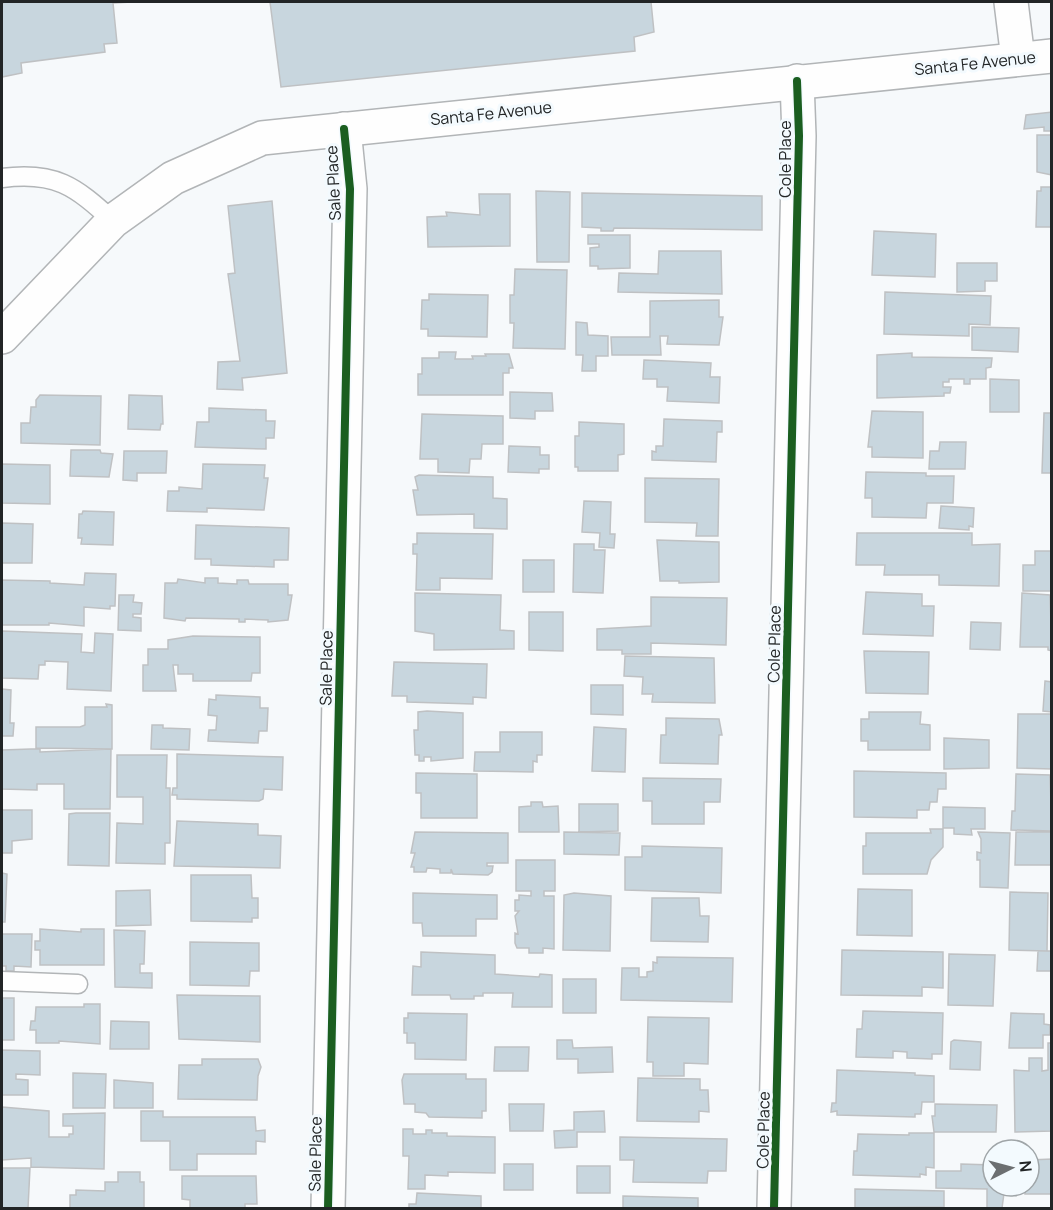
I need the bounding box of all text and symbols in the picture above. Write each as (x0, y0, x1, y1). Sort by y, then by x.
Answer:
street label: Santa Fe Avenue (913, 46, 1037, 80)
street label: Santa Fe Avenue (429, 96, 553, 130)
street label: Cole Place (774, 120, 796, 198)
street label: Sale Place (320, 145, 346, 221)
street label: Cole Place (762, 605, 786, 683)
street label: Sale Place (314, 630, 338, 706)
street label: Cole Place (751, 1091, 775, 1169)
street label: Sale Place (303, 1116, 327, 1192)
north arrow (981, 1138, 1041, 1198)
text: N (1014, 1160, 1037, 1173)

